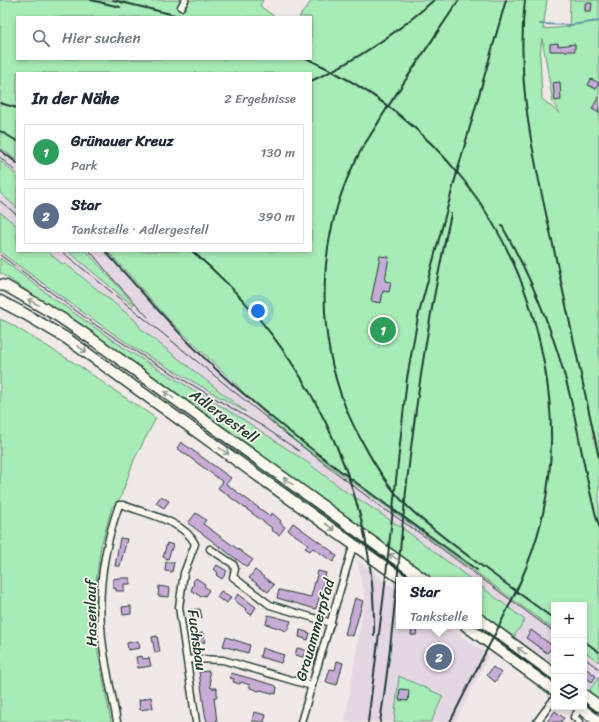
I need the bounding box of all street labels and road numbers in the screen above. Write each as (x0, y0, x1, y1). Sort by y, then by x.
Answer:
street label: Adlergestell (183, 381, 265, 450)
street label: Grauammerpfad (288, 575, 342, 684)
street label: Hasenlauf (77, 577, 105, 647)
street label: Fuchsbau (180, 608, 214, 672)

